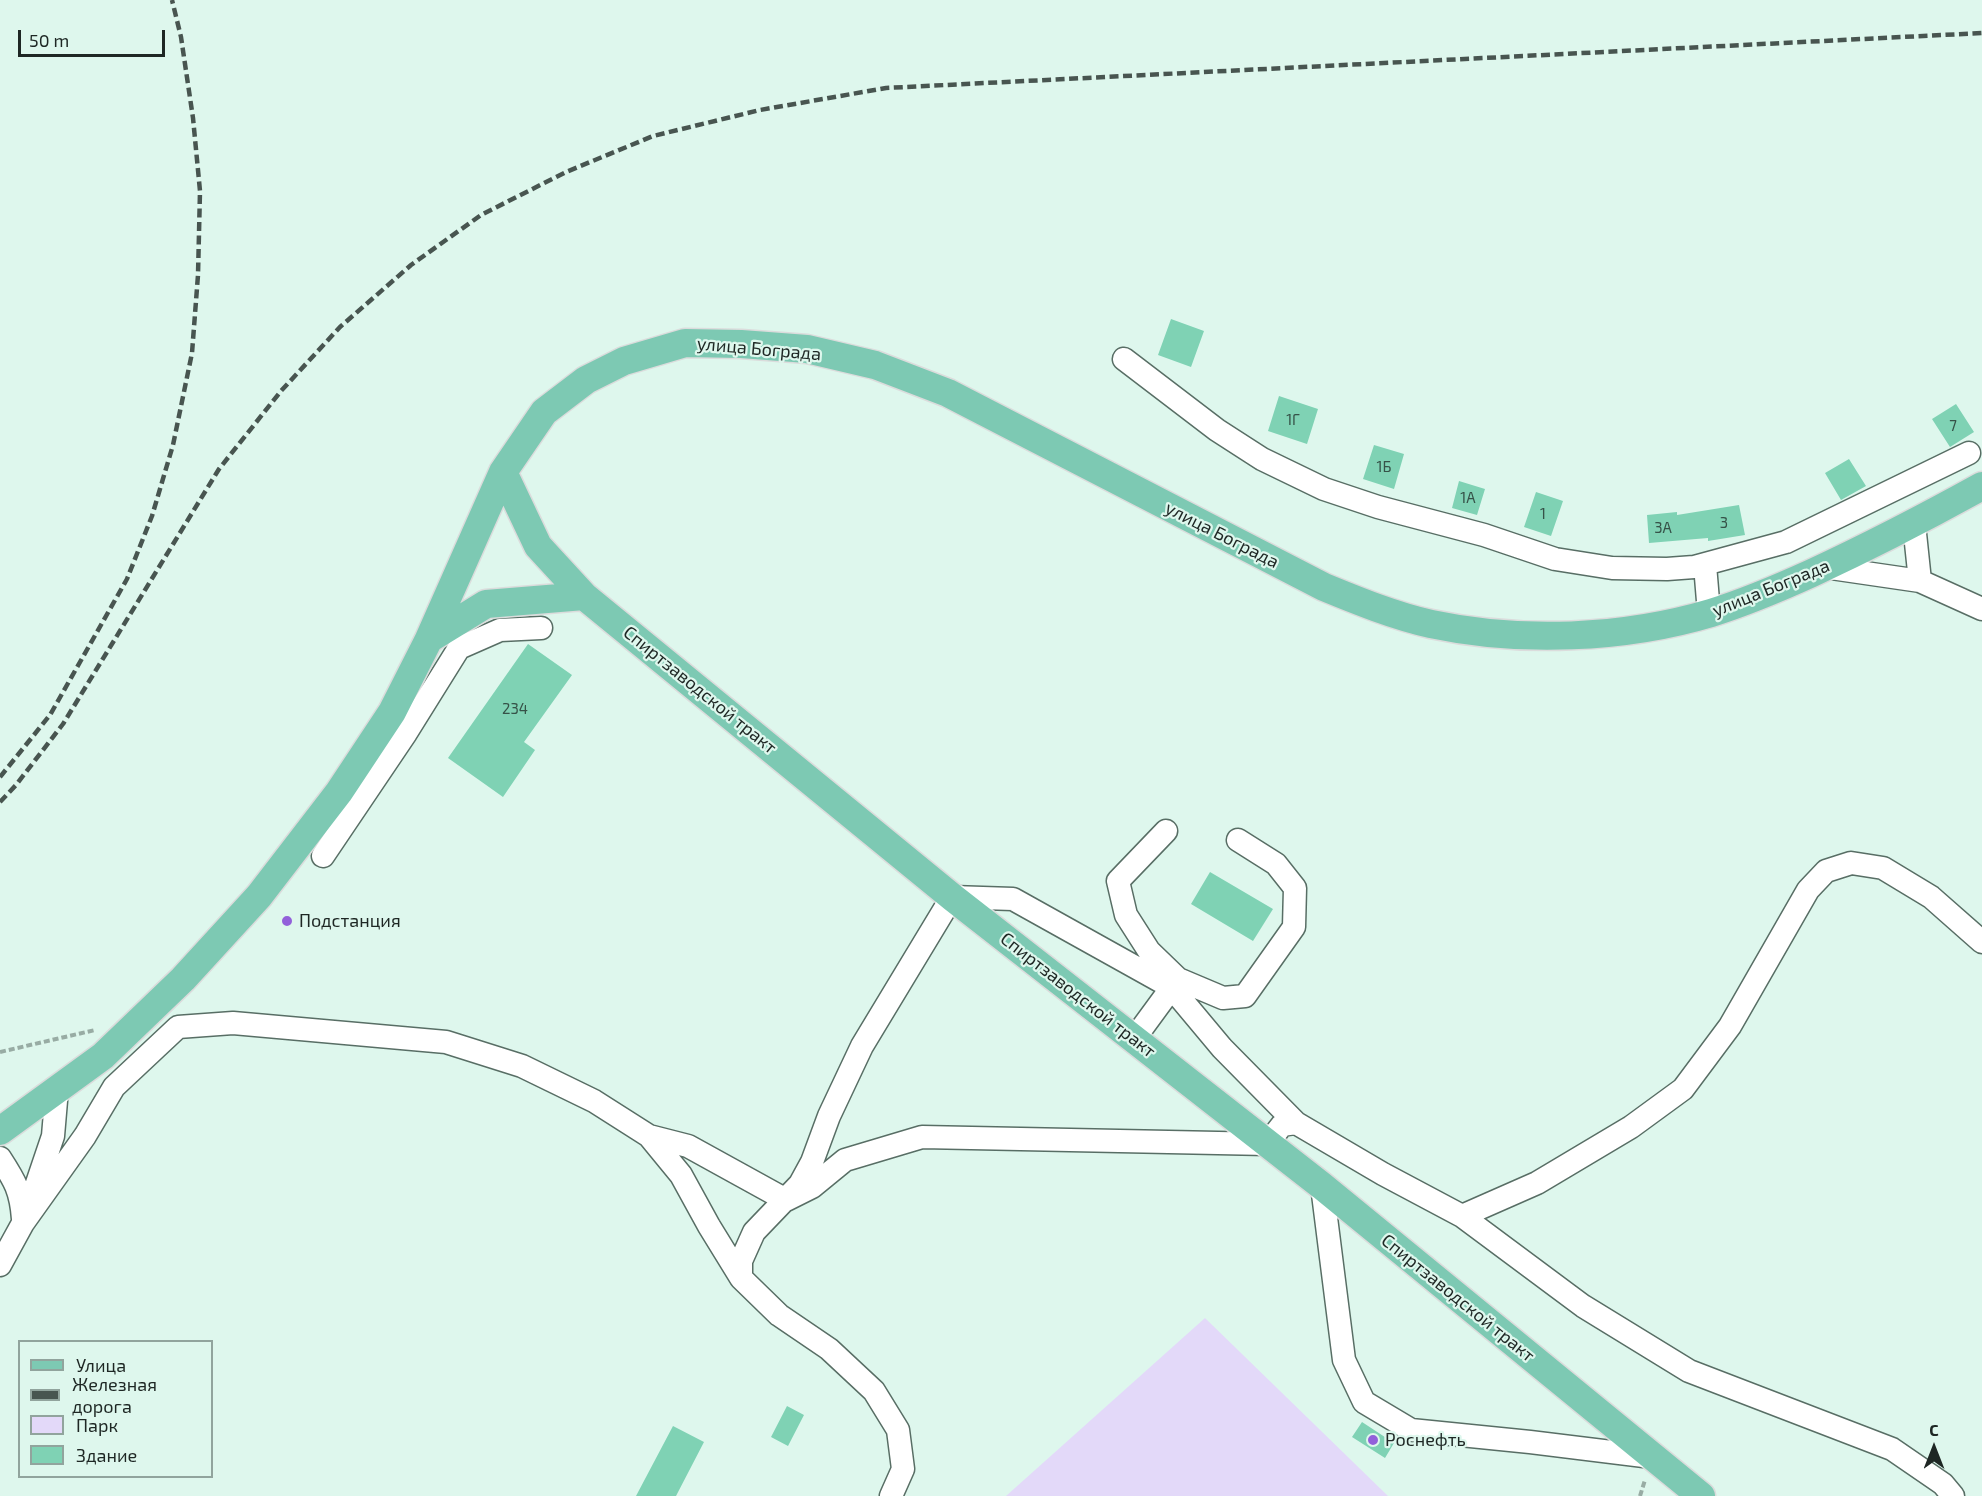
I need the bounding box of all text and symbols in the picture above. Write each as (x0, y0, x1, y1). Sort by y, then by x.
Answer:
scale bar (21, 18, 168, 56)
text: 50 m (29, 29, 69, 51)
street label: улица Бограда (696, 333, 822, 365)
house number: 1Г (1286, 411, 1300, 429)
house number: 7 (1949, 417, 1957, 435)
house number: 1Б (1377, 458, 1391, 476)
house number: 1А (1460, 489, 1476, 507)
street label: улица Бограда (1162, 497, 1282, 573)
house number: 1 (1540, 505, 1546, 523)
house number: 3 (1720, 514, 1728, 532)
house number: 3А (1654, 519, 1672, 537)
street label: улица Бограда (1709, 555, 1833, 621)
street label: Спиртзаводской тракт (619, 622, 781, 758)
house number: 234 (502, 700, 528, 718)
place label: Подстанция (299, 910, 401, 932)
marker: Подстанция (280, 914, 294, 928)
street label: Спиртзаводской тракт (996, 928, 1160, 1062)
street label: Спиртзаводской тракт (1377, 1230, 1539, 1366)
legend (18, 1340, 213, 1478)
text: Улица (76, 1354, 126, 1376)
text: Железная дорога (72, 1373, 157, 1417)
text: Парк (76, 1414, 118, 1436)
north arrow (1904, 1418, 1964, 1478)
text: С (1929, 1420, 1939, 1439)
place label: Роснефть (1385, 1429, 1466, 1451)
marker: Роснефть (1366, 1433, 1380, 1447)
text: Здание (76, 1444, 137, 1466)

